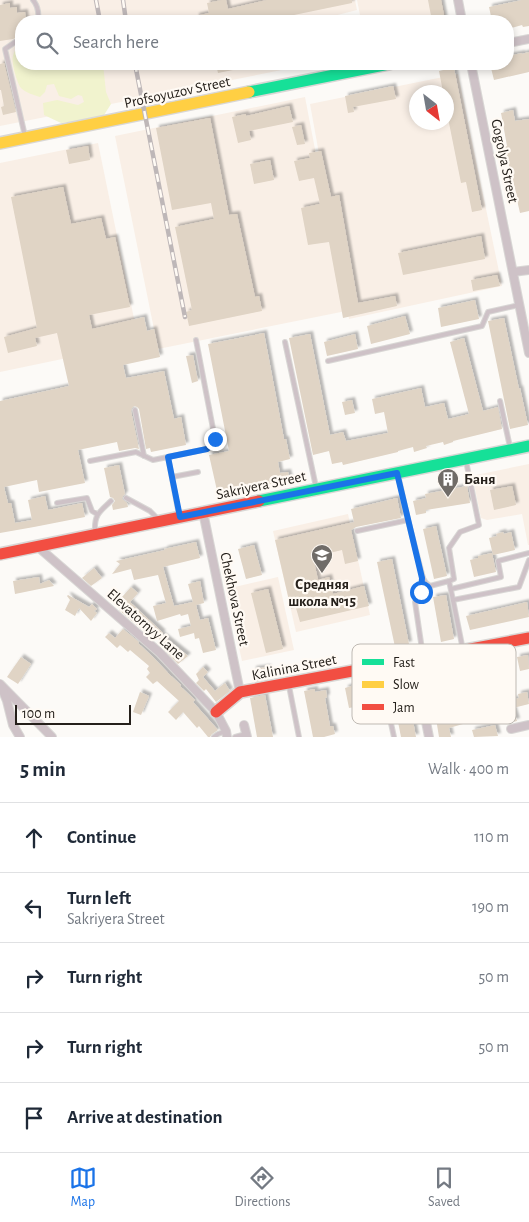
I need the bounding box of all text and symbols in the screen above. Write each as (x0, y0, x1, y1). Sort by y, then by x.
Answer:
search box (15, 15, 514, 70)
icon: search (33, 29, 61, 57)
text: Search here (73, 33, 159, 52)
street label: Profsoyuzov Street (123, 74, 232, 111)
north arrow (409, 85, 454, 130)
street label: Gogolya Street (488, 118, 521, 205)
route end (204, 428, 227, 451)
building icon: Баня (436, 467, 460, 498)
street label: Sakriyera Street (215, 469, 308, 502)
place label: Баня (464, 472, 496, 487)
school or university icon: Средняя школа №15 (310, 543, 334, 574)
street label: Chekhova Street (217, 551, 252, 647)
place label: Средняя школа №15 (288, 577, 356, 609)
route start (410, 581, 433, 604)
street label: Elevatornyy Lane (104, 586, 187, 663)
legend (352, 644, 516, 724)
street label: Kalinina Street (250, 652, 338, 683)
text: Fast (393, 656, 415, 670)
text: Slow (393, 678, 420, 692)
text: Jam (393, 701, 415, 715)
scale bar (15, 702, 131, 725)
text: 100 m (22, 707, 55, 721)
text: 5 min (20, 759, 66, 780)
text: Walk · 400 m (428, 761, 509, 777)
icon: ahead (20, 824, 48, 852)
text: Continue (67, 828, 136, 847)
text: 110 m (474, 829, 509, 845)
text: Turn left (67, 889, 131, 908)
icon: left (20, 894, 48, 922)
text: 190 m (472, 899, 509, 915)
text: Sakriyera Street (67, 911, 165, 927)
icon: right (20, 964, 48, 992)
text: Turn right (67, 968, 142, 987)
text: 50 m (478, 969, 509, 985)
icon: right (20, 1034, 48, 1062)
text: Turn right (67, 1038, 142, 1057)
text: 50 m (478, 1039, 509, 1055)
icon: arrive (20, 1104, 48, 1132)
text: Arrive at destination (67, 1108, 223, 1127)
tab: Map (69, 1164, 97, 1211)
tab: Directions (235, 1164, 290, 1211)
tab: Saved (428, 1164, 460, 1211)

